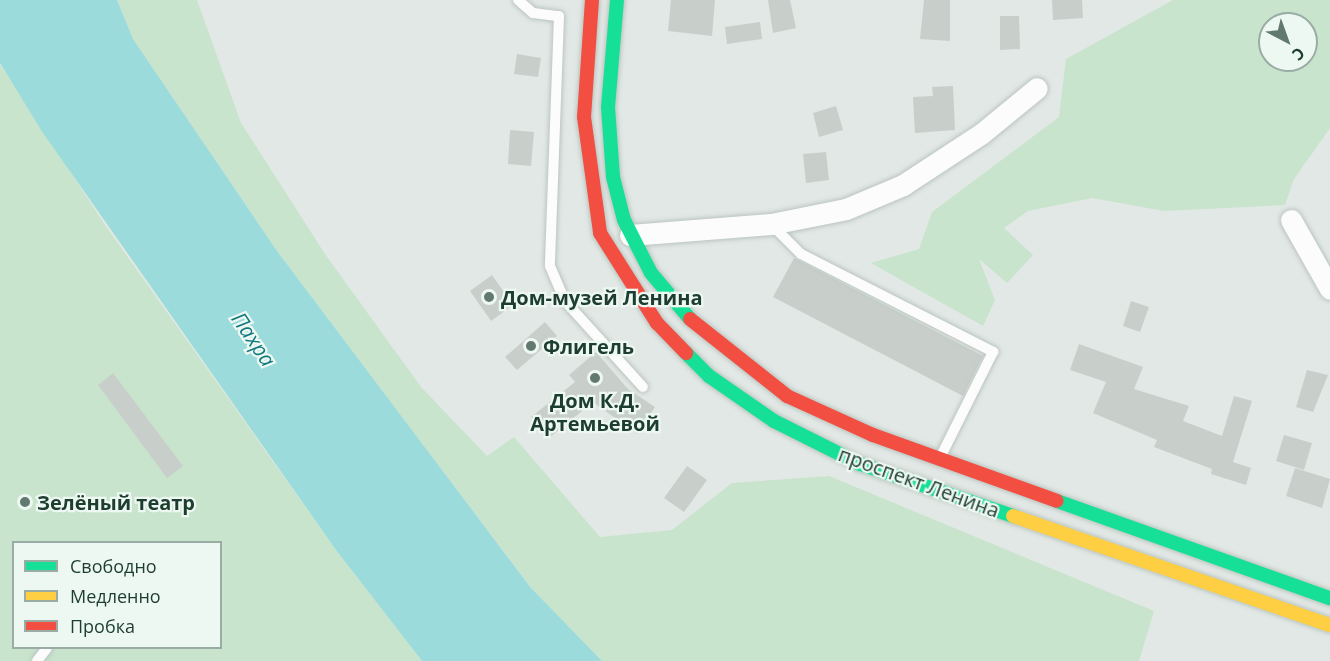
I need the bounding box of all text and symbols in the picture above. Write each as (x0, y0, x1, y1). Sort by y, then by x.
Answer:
north arrow (1258, 12, 1318, 72)
text: С (1287, 42, 1310, 66)
place label: Дом-музей Ленина (501, 285, 702, 309)
marker: Дом-музей Ленина (482, 290, 496, 304)
water label: Пахра (227, 307, 281, 371)
place label: Флигель (543, 334, 634, 358)
marker: Флигель (524, 339, 538, 353)
marker: Дом К.Д. Артемьевой (588, 371, 602, 385)
place label: Дом К.Д. Артемьевой (530, 388, 660, 435)
street label: проспект Ленина (835, 442, 1003, 522)
place label: Зелёный театр (37, 490, 195, 514)
marker: Зелёный театр (18, 495, 32, 509)
legend (12, 541, 222, 649)
text: Свободно (70, 554, 157, 578)
text: Медленно (70, 584, 161, 608)
text: Пробка (70, 614, 135, 638)

